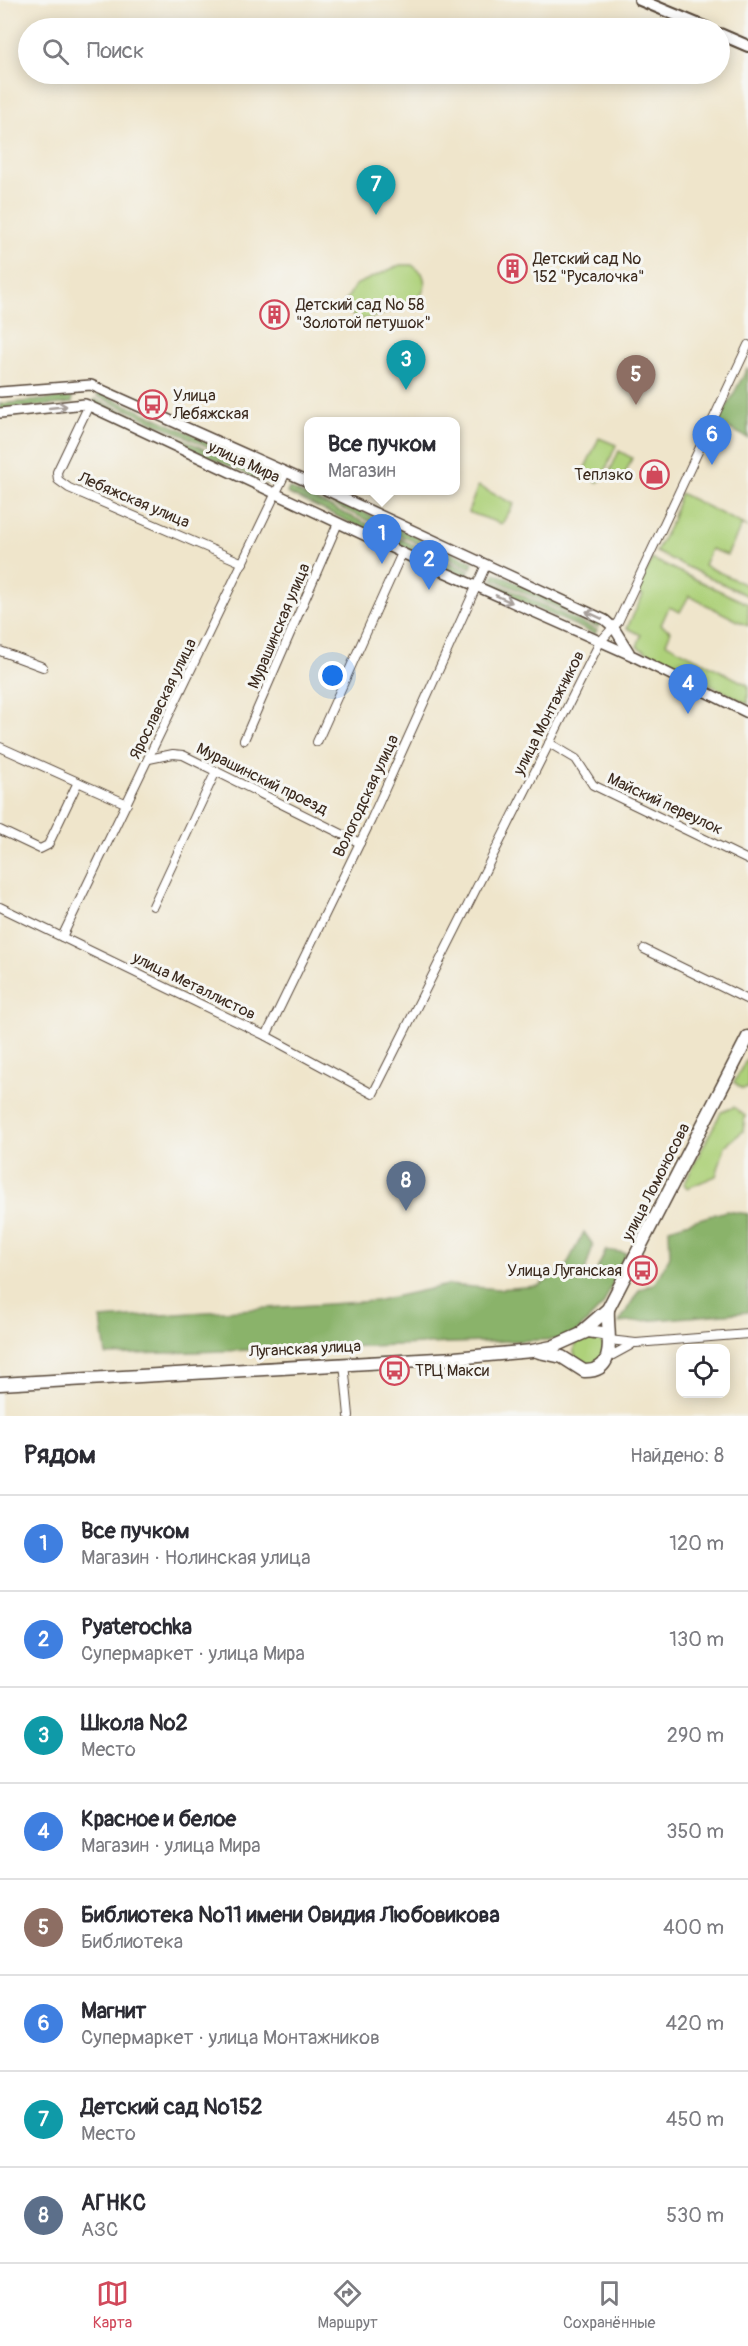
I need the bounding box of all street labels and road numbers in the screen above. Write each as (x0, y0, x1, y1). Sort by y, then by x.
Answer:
street label: улица Мира (204, 436, 283, 487)
street label: Лебяжская улица (74, 467, 193, 532)
street label: Мурашинская улица (244, 560, 314, 692)
street label: Ярославская улица (125, 635, 201, 763)
street label: улица Монтажников (509, 647, 589, 779)
street label: Вологодская улица (329, 732, 403, 860)
street label: Мурашинский проезд (193, 738, 331, 820)
street label: Майский переулок (604, 769, 726, 839)
street label: улица Металлистов (128, 947, 259, 1024)
street label: улица Ломоносова (617, 1120, 694, 1245)
street label: Луганская улица (248, 1336, 361, 1362)

